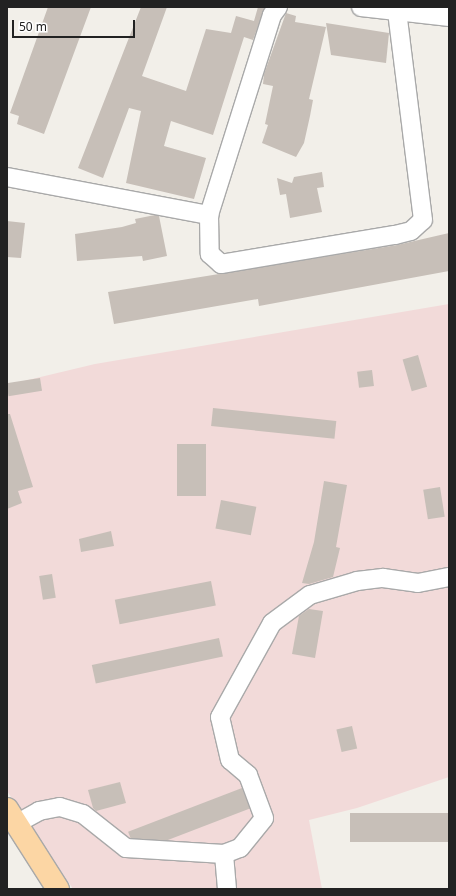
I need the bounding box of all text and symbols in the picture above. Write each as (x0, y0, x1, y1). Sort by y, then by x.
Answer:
scale bar (14, 12, 137, 38)
text: 50 m (19, 18, 47, 35)

